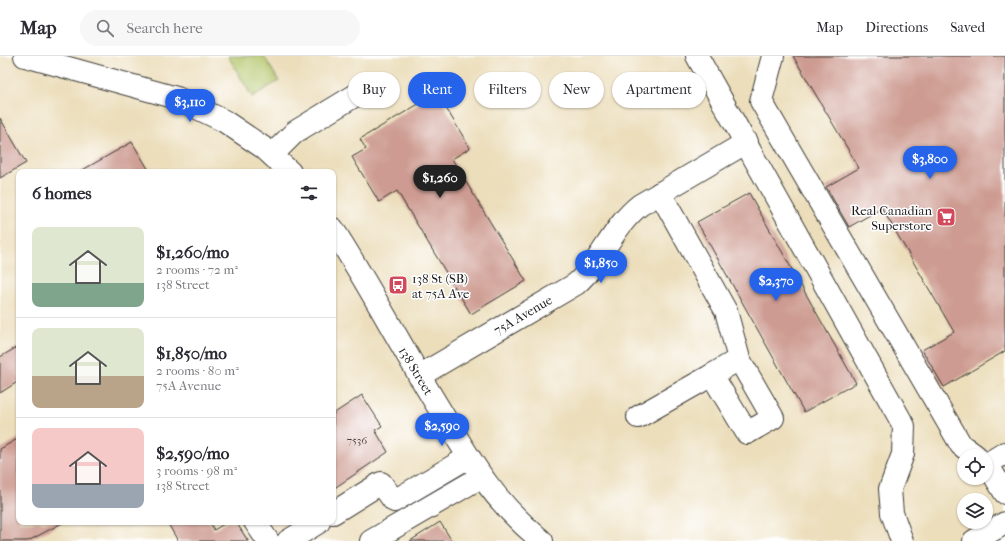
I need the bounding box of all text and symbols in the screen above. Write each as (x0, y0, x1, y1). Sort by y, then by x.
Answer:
search box (80, 10, 360, 46)
text: Map (20, 17, 56, 39)
icon: search (94, 17, 116, 39)
text: Search here (126, 19, 203, 37)
text: Map (816, 19, 843, 36)
text: Directions (865, 19, 928, 36)
text: Saved (950, 19, 985, 36)
chip: Buy (348, 72, 400, 108)
chip: Rent (408, 72, 466, 108)
chip: Filters (474, 72, 541, 108)
chip: New (549, 72, 604, 108)
chip: Apartment (612, 72, 706, 108)
pin: $3,110 (157, 89, 223, 123)
text: $3,110 (174, 94, 206, 109)
pin: $3,800 (897, 146, 963, 180)
text: $3,800 (912, 151, 948, 166)
pin: $1,260 (407, 165, 473, 199)
text: $1,260 (422, 170, 458, 185)
icon: filters (298, 182, 320, 204)
text: 6 homes (32, 183, 92, 203)
place label: Real Canadian Superstore (851, 203, 933, 233)
supermarket icon: Real Canadian Superstore (935, 206, 957, 228)
text: $1,260/mo (156, 242, 229, 262)
icon: home (64, 243, 112, 291)
pin: $1,850 (568, 250, 634, 284)
text: $1,850 (584, 255, 618, 270)
text: 2 rooms · 72 m² (156, 262, 238, 277)
pin: $2,370 (743, 268, 809, 302)
place label: 138 St (SB) at 75A Ave (412, 271, 470, 301)
text: $2,370 (758, 273, 794, 288)
bus stop icon: 138 St (SB) at 75A Ave (387, 274, 409, 296)
text: 138 Street (156, 277, 210, 292)
street label: 75A Avenue (491, 292, 555, 338)
text: $1,850/mo (156, 343, 227, 363)
icon: home (64, 344, 112, 392)
street label: 138 Street (396, 344, 436, 398)
text: 2 rooms · 80 m² (156, 363, 239, 378)
text: 75A Avenue (156, 378, 221, 393)
pin: $2,590 (409, 413, 475, 447)
text: $2,590 (424, 418, 460, 433)
house number: 7536 (347, 434, 367, 447)
text: $2,590/mo (156, 443, 229, 463)
icon: home (64, 444, 112, 492)
map controls (957, 449, 993, 529)
button: locate (957, 449, 993, 485)
text: 3 rooms · 98 m² (156, 463, 237, 478)
text: 138 Street (156, 478, 210, 493)
button: layers (957, 493, 993, 529)

